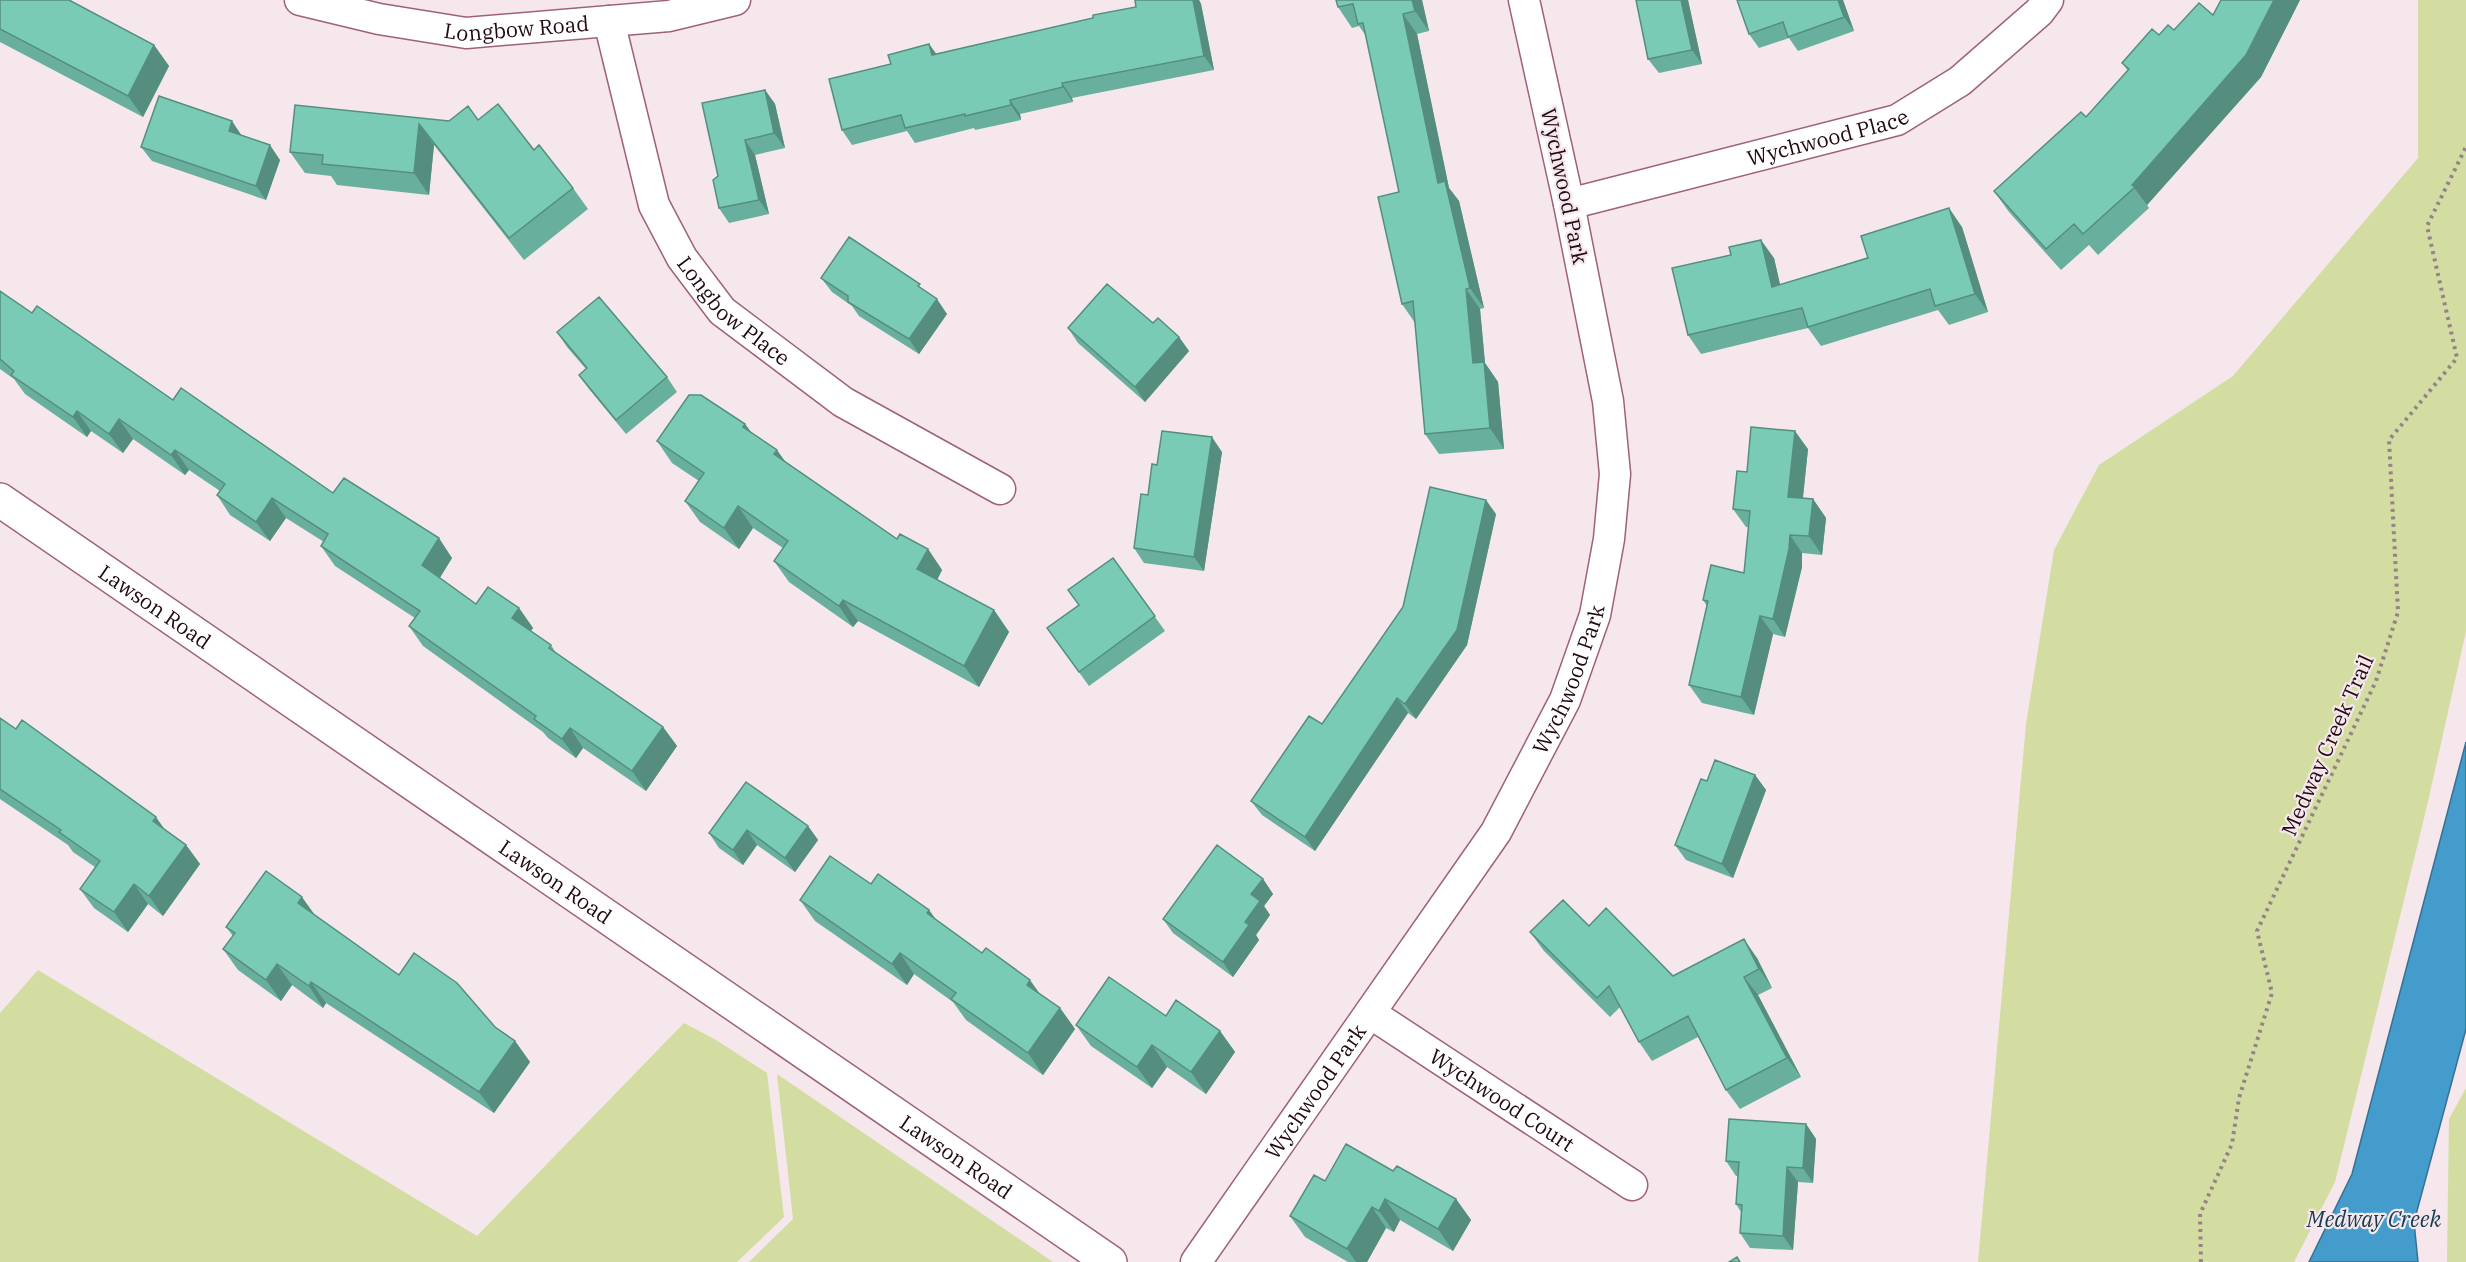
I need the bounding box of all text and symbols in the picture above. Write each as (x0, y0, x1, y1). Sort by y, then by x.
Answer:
street label: Longbow Road (442, 9, 590, 47)
street label: Wychwood Place (1744, 102, 1914, 172)
street label: Wychwood Park (1535, 105, 1595, 267)
street label: Longbow Place (671, 250, 796, 372)
street label: Lawson Road (93, 558, 217, 655)
street label: Wychwood Park (1525, 602, 1611, 758)
street label: Medway Creek Trail (2274, 650, 2380, 840)
street label: Lawson Road (494, 833, 618, 930)
street label: Wychwood Park (1258, 1018, 1372, 1165)
street label: Wychwood Court (1424, 1042, 1580, 1158)
street label: Lawson Road (895, 1108, 1018, 1205)
water label: Medway Creek (2306, 1204, 2442, 1233)

